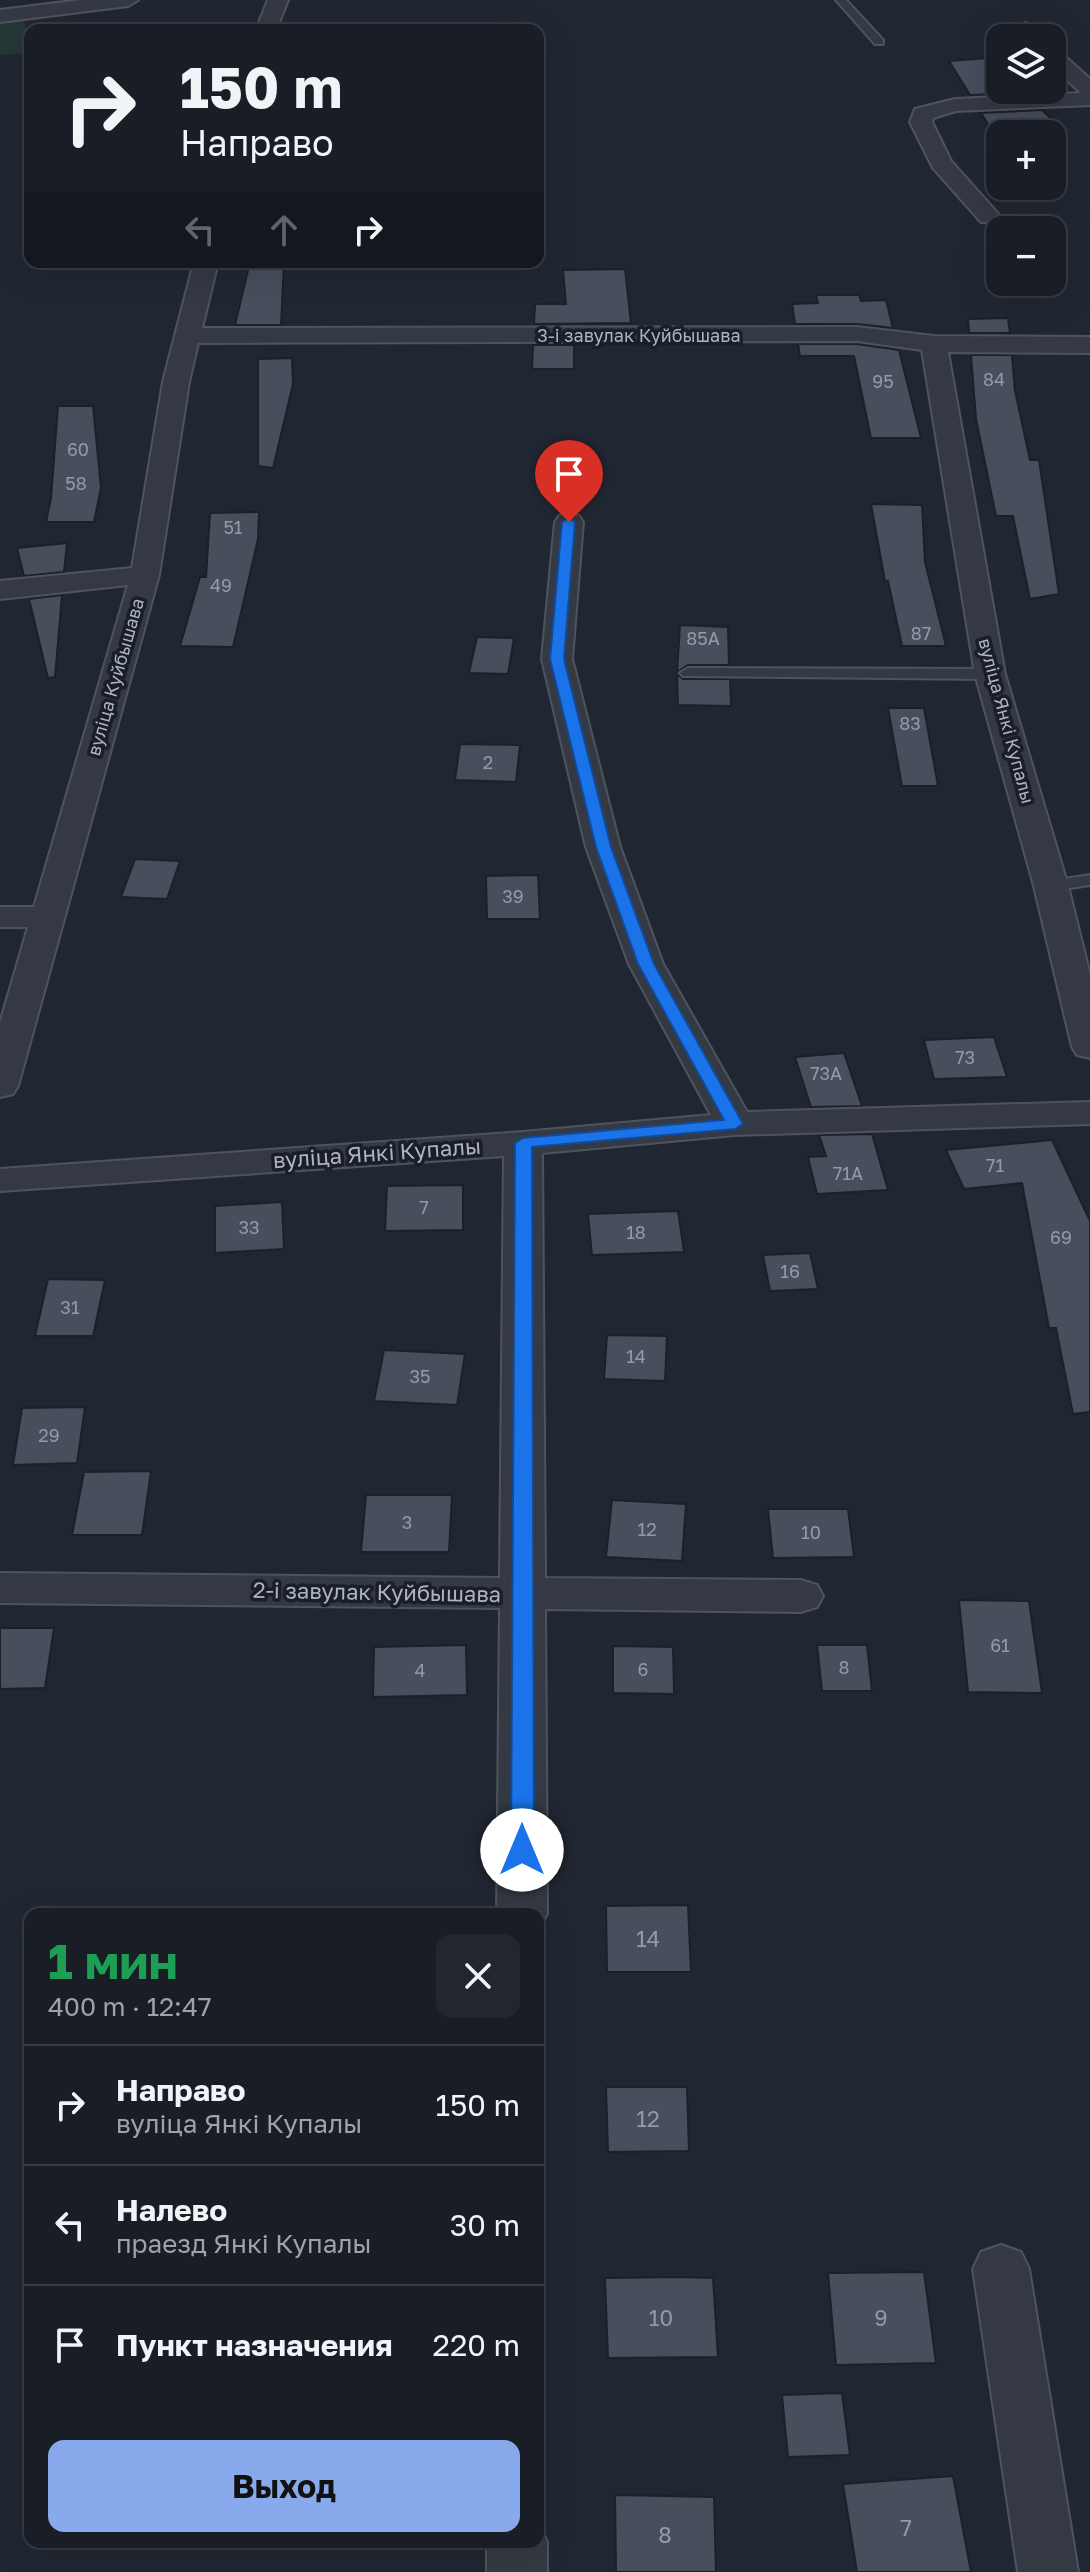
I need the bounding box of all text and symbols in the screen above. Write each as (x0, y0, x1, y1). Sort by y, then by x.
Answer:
map controls (986, 24, 1066, 296)
button: layers (986, 24, 1066, 104)
text: 150 m (180, 53, 342, 120)
icon: right (48, 56, 152, 160)
button: + (986, 120, 1066, 200)
text: Направо (180, 121, 334, 164)
icon: left (178, 208, 222, 252)
icon: ahead (262, 208, 306, 252)
icon: right (346, 208, 390, 252)
button: − (986, 216, 1066, 296)
street label: 3-і завулак Куйбышава (537, 324, 741, 346)
house number: 84 (983, 368, 1005, 390)
house number: 95 (872, 370, 894, 392)
house number: 60 (67, 438, 89, 460)
pin (535, 440, 603, 522)
icon: arrive (547, 452, 591, 496)
house number: 58 (65, 472, 87, 494)
house number: 51 (223, 516, 243, 538)
house number: 49 (210, 574, 232, 596)
street label: вуліца Куйбышава (82, 595, 148, 758)
house number: 87 (911, 622, 931, 644)
house number: 85А (686, 627, 720, 649)
street label: вуліца Янкі Купалы (974, 636, 1040, 806)
house number: 83 (899, 712, 921, 734)
house number: 2 (483, 751, 493, 773)
house number: 39 (502, 885, 524, 907)
house number: 73 (955, 1046, 975, 1068)
house number: 73А (810, 1062, 842, 1084)
street label: вуліца Янкі Купалы (272, 1132, 482, 1173)
house number: 71 (986, 1154, 1004, 1176)
house number: 71А (833, 1162, 863, 1184)
house number: 7 (419, 1196, 429, 1218)
house number: 33 (238, 1216, 260, 1238)
house number: 18 (626, 1221, 646, 1243)
house number: 69 (1050, 1226, 1072, 1248)
house number: 16 (780, 1260, 800, 1282)
house number: 31 (60, 1296, 80, 1318)
house number: 14 (626, 1345, 646, 1367)
house number: 35 (410, 1365, 430, 1387)
house number: 29 (38, 1424, 60, 1446)
house number: 3 (402, 1511, 412, 1533)
house number: 12 (637, 1518, 657, 1540)
house number: 10 (801, 1521, 821, 1543)
street label: 2-і завулак Куйбышава (253, 1576, 501, 1607)
house number: 61 (990, 1634, 1010, 1656)
house number: 8 (839, 1656, 849, 1678)
house number: 6 (638, 1658, 648, 1680)
house number: 4 (415, 1659, 426, 1681)
position arrow (480, 1808, 564, 1892)
house number: 14 (636, 1925, 660, 1952)
text: 1 мин (48, 1932, 178, 1990)
button: close (436, 1934, 520, 2018)
text: 400 m · 12:47 (48, 1991, 212, 2022)
text: Направо (116, 2072, 245, 2108)
icon: right (48, 2083, 92, 2127)
text: 150 m (435, 2087, 520, 2123)
house number: 12 (636, 2105, 660, 2132)
text: вуліца Янкі Купалы (116, 2108, 362, 2139)
text: Налево (116, 2192, 227, 2228)
icon: left (48, 2203, 92, 2247)
text: 30 m (450, 2207, 520, 2243)
text: праезд Янкі Купалы (116, 2228, 372, 2259)
house number: 10 (649, 2304, 673, 2331)
house number: 9 (874, 2304, 888, 2331)
icon: arrive (48, 2323, 92, 2367)
text: Пункт назначения (116, 2327, 393, 2363)
text: 220 m (433, 2327, 520, 2363)
button: Выход (48, 2440, 520, 2532)
house number: 7 (900, 2514, 912, 2541)
house number: 8 (658, 2521, 672, 2548)

